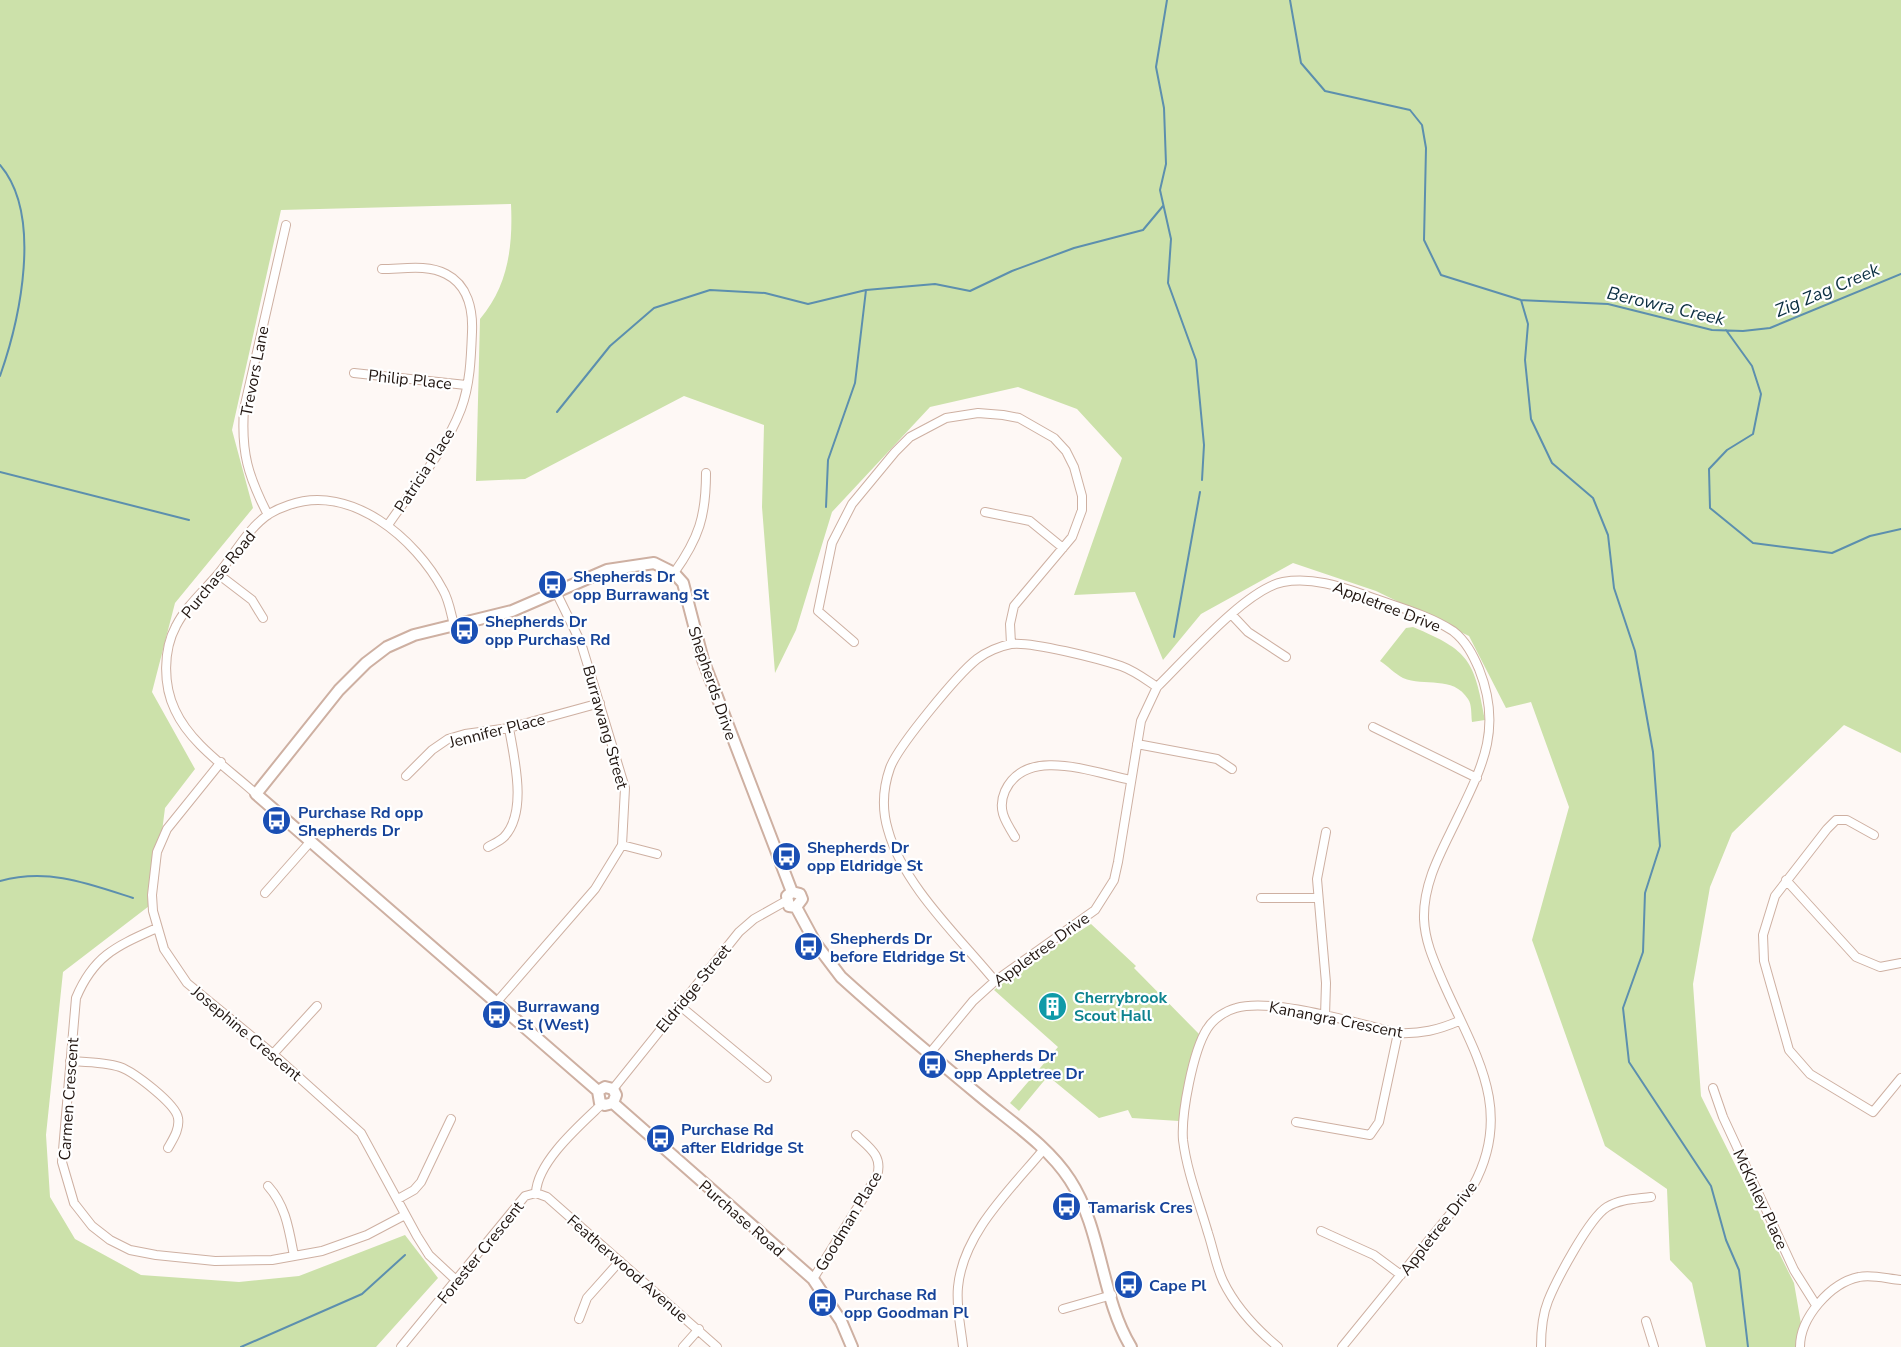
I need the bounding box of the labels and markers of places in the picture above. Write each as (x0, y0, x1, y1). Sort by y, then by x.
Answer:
place label: Shepherds Dr opp Burrawang St (573, 566, 710, 606)
bus stop icon: Shepherds Dr opp Burrawang St (536, 569, 568, 601)
place label: Shepherds Dr opp Purchase Rd (485, 611, 610, 651)
bus stop icon: Shepherds Dr opp Purchase Rd (448, 614, 480, 646)
place label: Purchase Rd opp Shepherds Dr (298, 802, 423, 842)
bus stop icon: Purchase Rd opp Shepherds Dr (261, 805, 293, 837)
place label: Shepherds Dr opp Eldridge St (807, 837, 924, 877)
bus stop icon: Shepherds Dr opp Eldridge St (770, 840, 802, 872)
place label: Shepherds Dr before Eldridge St (830, 928, 966, 968)
bus stop icon: Shepherds Dr before Eldridge St (793, 931, 825, 963)
place label: Cherrybrook Scout Hall (1074, 987, 1168, 1027)
building icon: Cherrybrook Scout Hall (1037, 990, 1069, 1022)
place label: Burrawang St (West) (517, 996, 600, 1036)
bus stop icon: Burrawang St (West) (480, 999, 512, 1031)
place label: Shepherds Dr opp Appletree Dr (954, 1045, 1085, 1085)
bus stop icon: Shepherds Dr opp Appletree Dr (917, 1048, 949, 1080)
place label: Purchase Rd after Eldridge St (681, 1119, 804, 1159)
bus stop icon: Purchase Rd after Eldridge St (644, 1122, 676, 1154)
bus stop icon: Tamarisk Cres (1051, 1191, 1083, 1223)
place label: Tamarisk Cres (1088, 1197, 1193, 1219)
bus stop icon: Cape Pl (1112, 1269, 1144, 1301)
place label: Cape Pl (1149, 1275, 1206, 1297)
place label: Purchase Rd opp Goodman Pl (844, 1284, 969, 1324)
bus stop icon: Purchase Rd opp Goodman Pl (807, 1287, 839, 1319)

